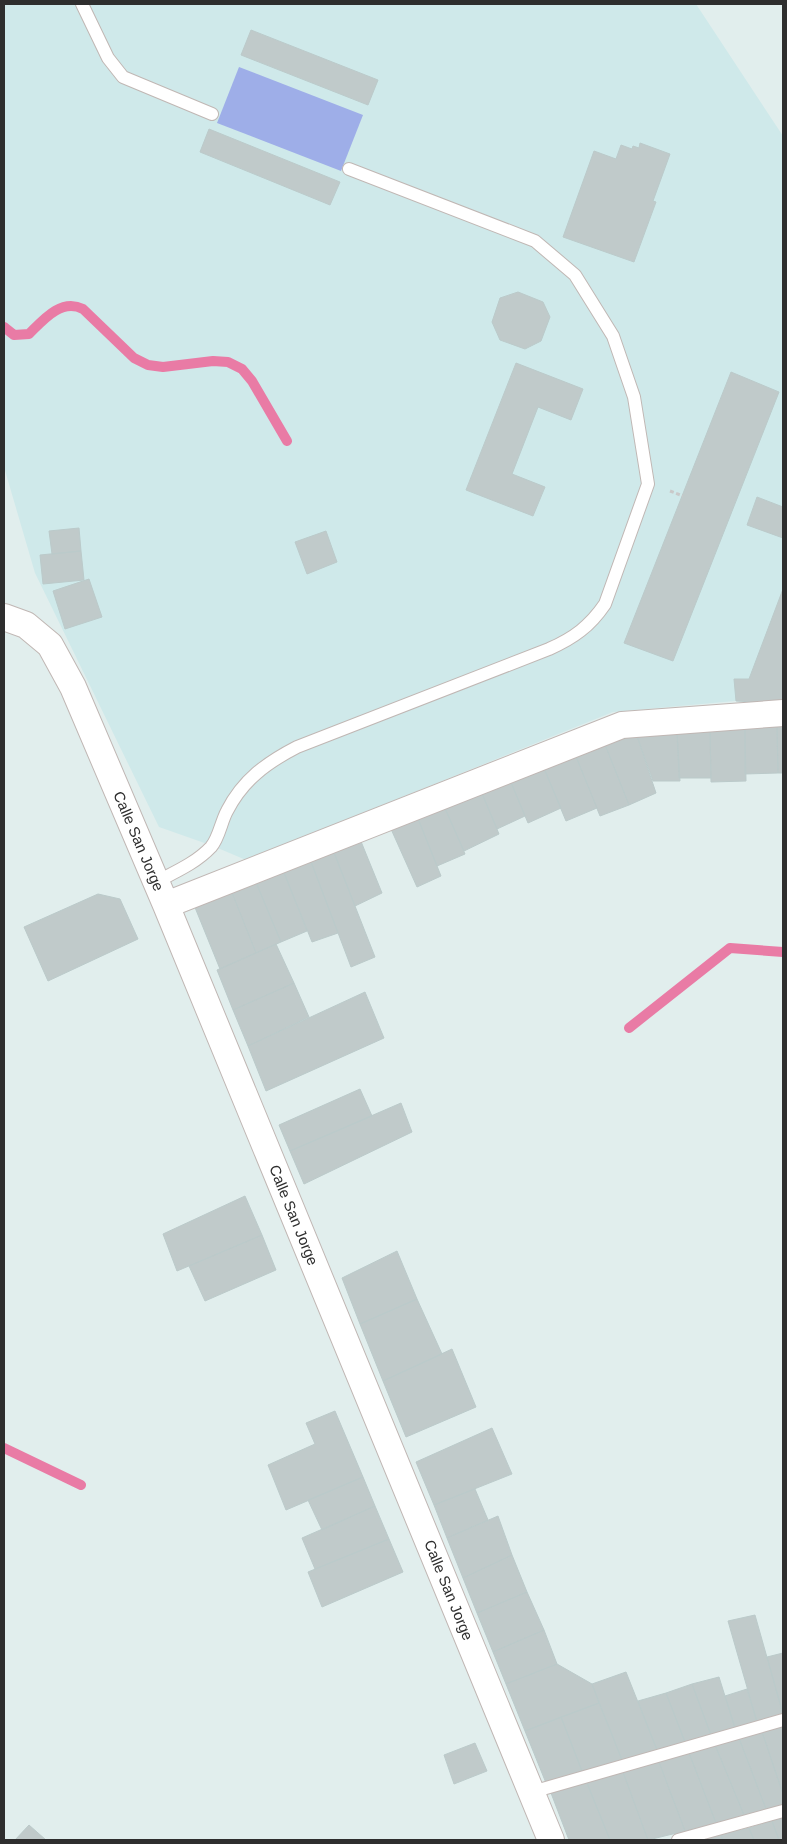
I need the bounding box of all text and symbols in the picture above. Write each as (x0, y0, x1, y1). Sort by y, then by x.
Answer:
street label: Calle San Jorge (110, 789, 168, 893)
street label: Calle San Jorge (266, 1162, 322, 1268)
street label: Calle San Jorge (421, 1537, 477, 1643)

